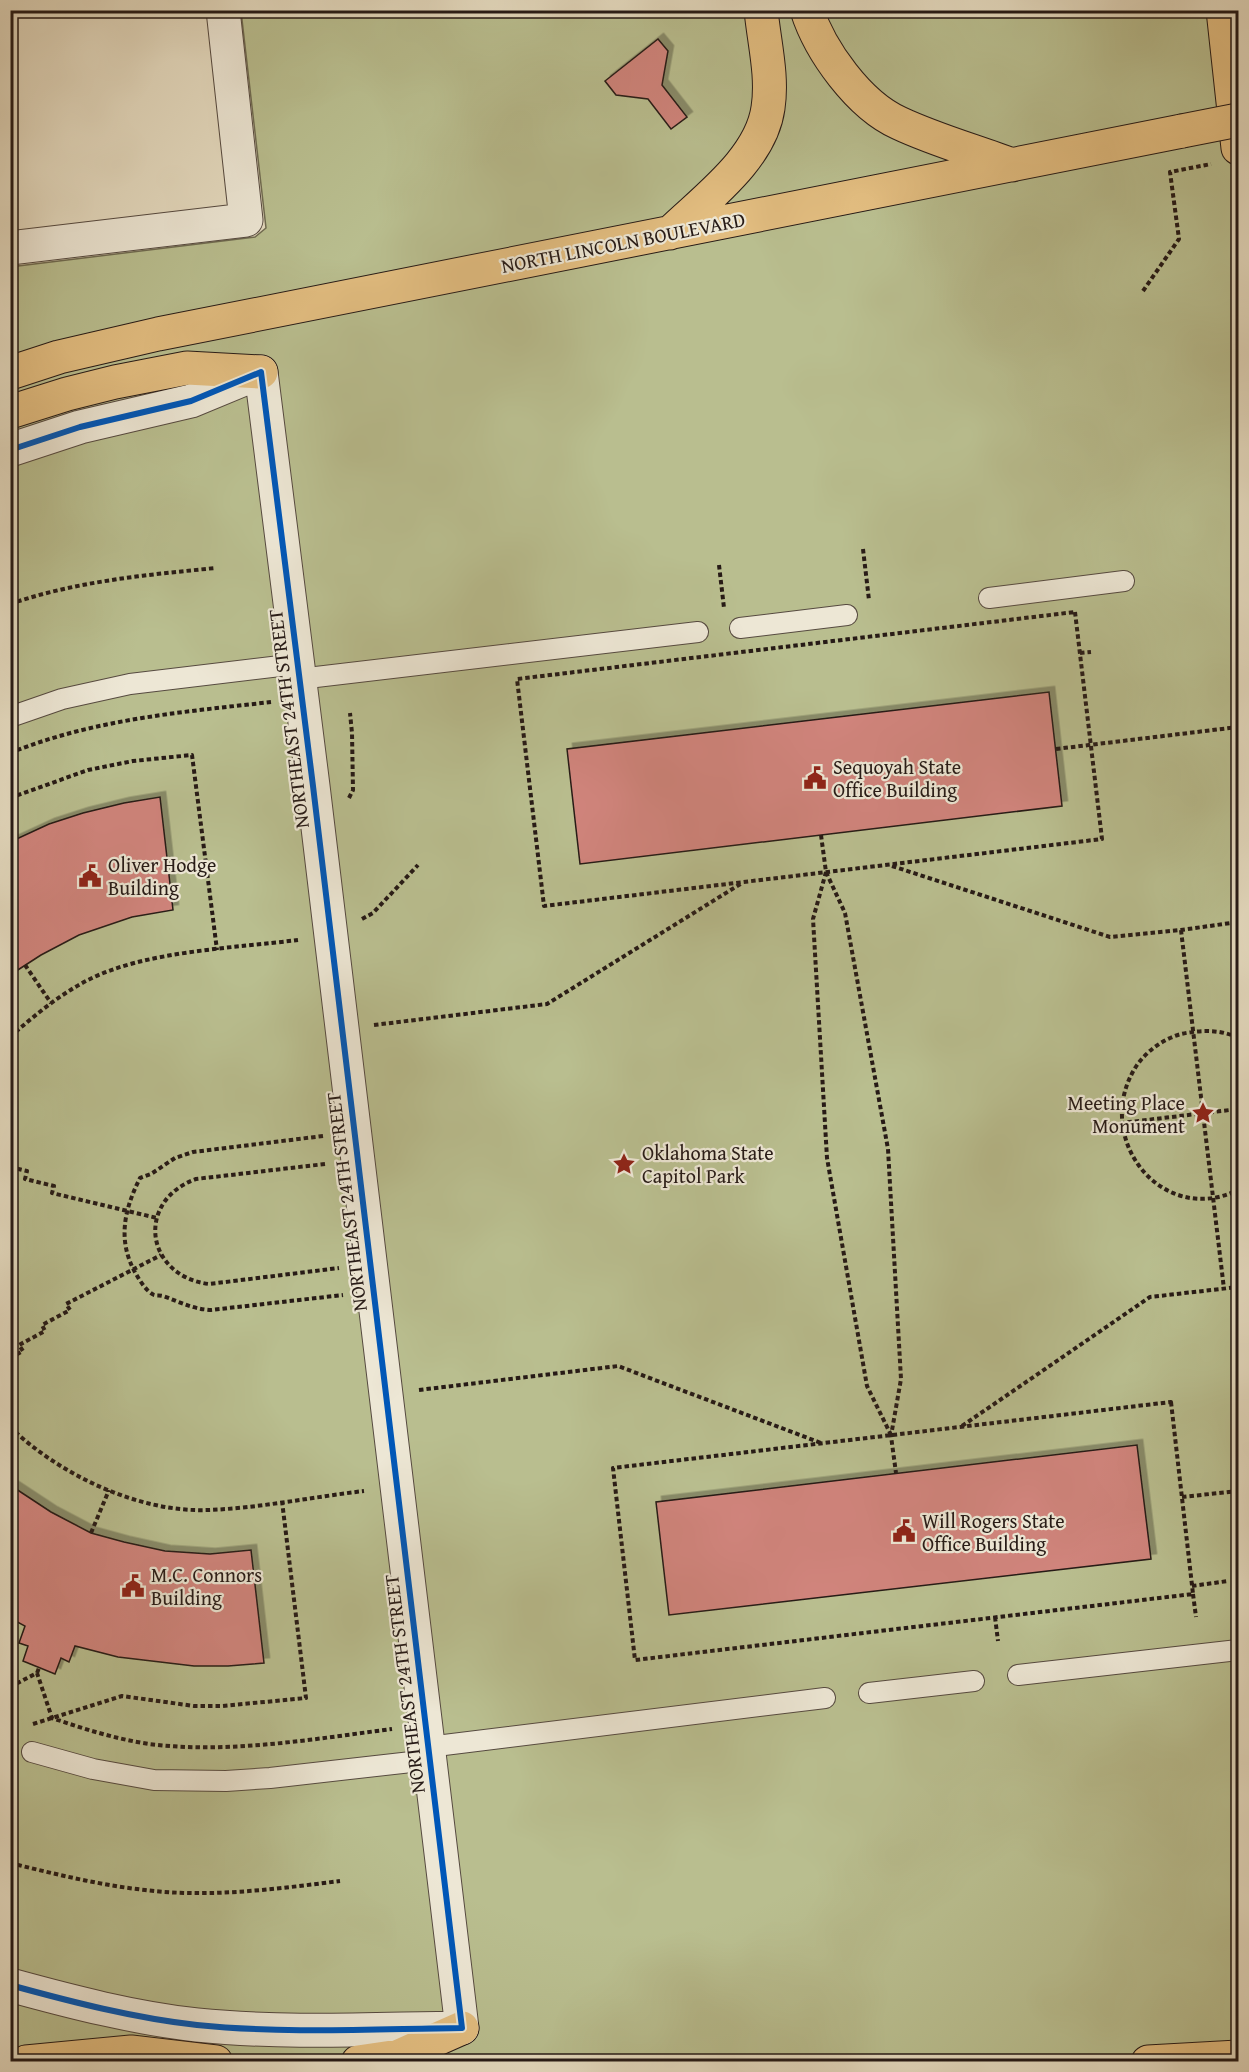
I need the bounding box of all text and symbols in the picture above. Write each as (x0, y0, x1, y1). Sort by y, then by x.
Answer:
street label: NORTH LINCOLN BOULEVARD (499, 204, 747, 280)
street label: NORTHEAST 24TH STREET (260, 608, 316, 830)
place label: Sequoyah State Office Building (833, 752, 961, 804)
public building icon: Sequoyah State Office Building (802, 765, 828, 791)
place label: Oliver Hodge Building (108, 850, 216, 902)
public building icon: Oliver Hodge Building (77, 863, 103, 889)
place label: Meeting Place Monument (1068, 1088, 1185, 1140)
street label: NORTHEAST 24TH STREET (318, 1091, 374, 1313)
place icon: Meeting Place Monument (1190, 1100, 1216, 1126)
place label: Oklahoma State Capitol Park (642, 1138, 774, 1190)
place icon: Oklahoma State Capitol Park (611, 1151, 637, 1177)
place label: Will Rogers State Office Building (922, 1506, 1065, 1558)
public building icon: Will Rogers State Office Building (891, 1518, 917, 1544)
place label: M.C. Connors Building (151, 1560, 262, 1612)
public building icon: M.C. Connors Building (120, 1573, 146, 1599)
street label: NORTHEAST 24TH STREET (376, 1573, 432, 1795)

